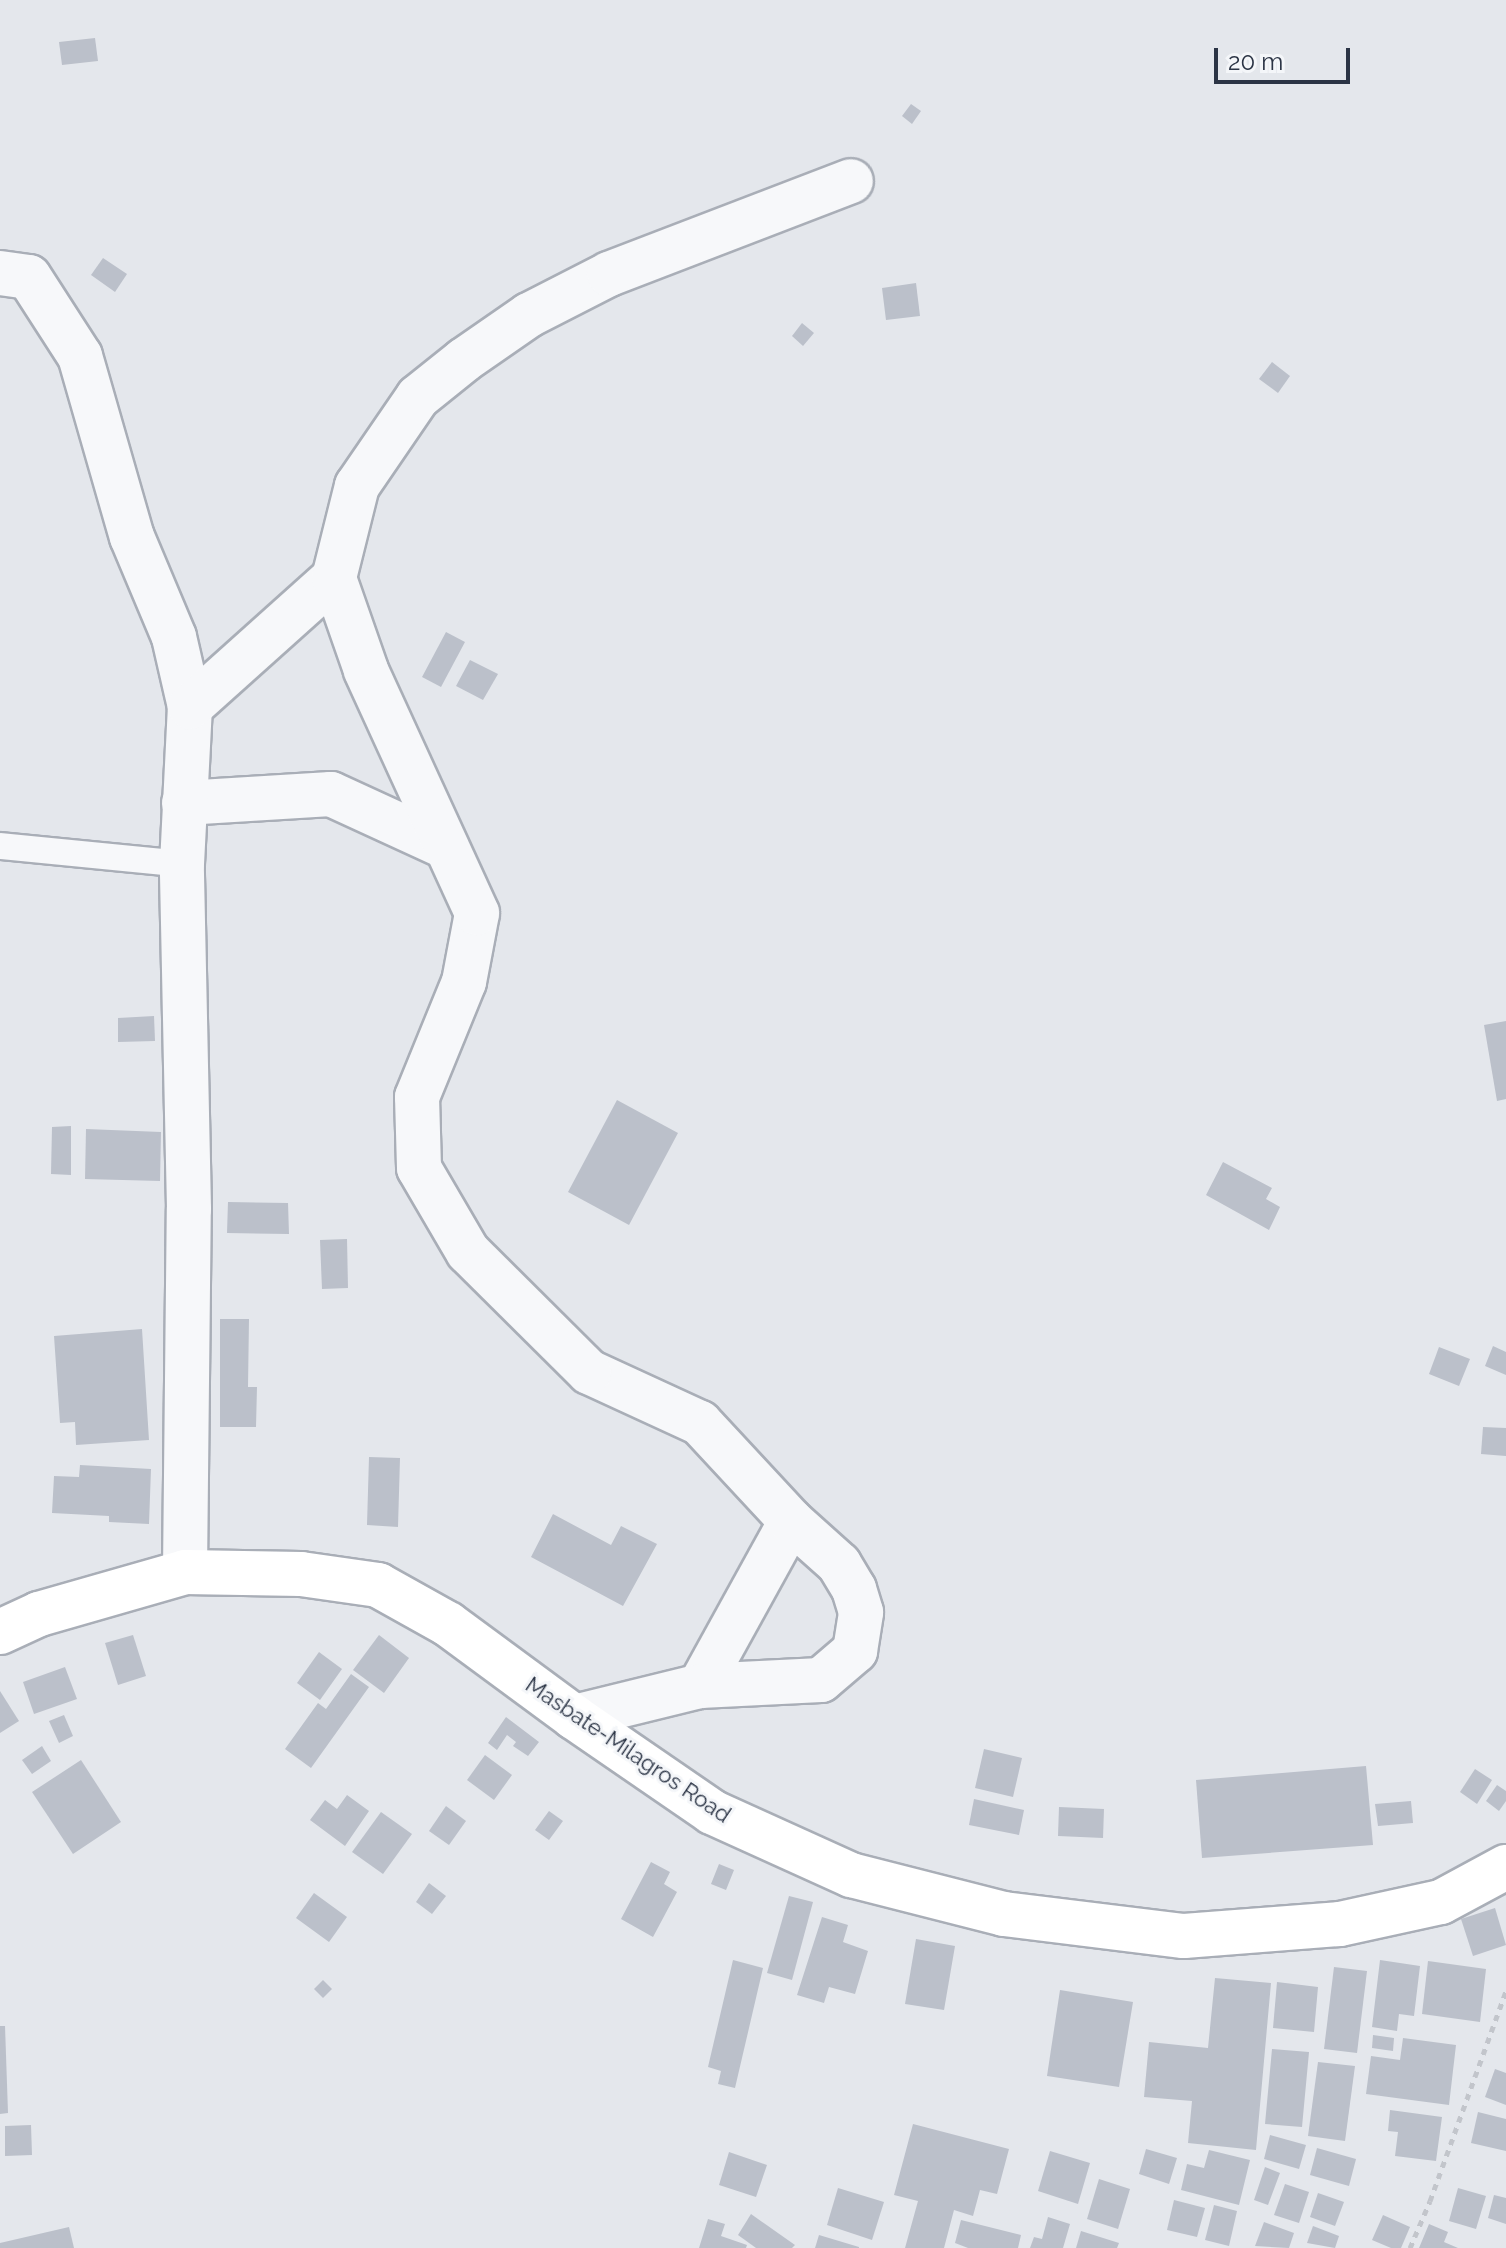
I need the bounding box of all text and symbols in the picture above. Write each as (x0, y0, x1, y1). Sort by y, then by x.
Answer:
scale bar (1218, 32, 1354, 82)
text: 20 m (1228, 47, 1283, 76)
street label: Masbate-Milagros Road (520, 1671, 736, 1829)

